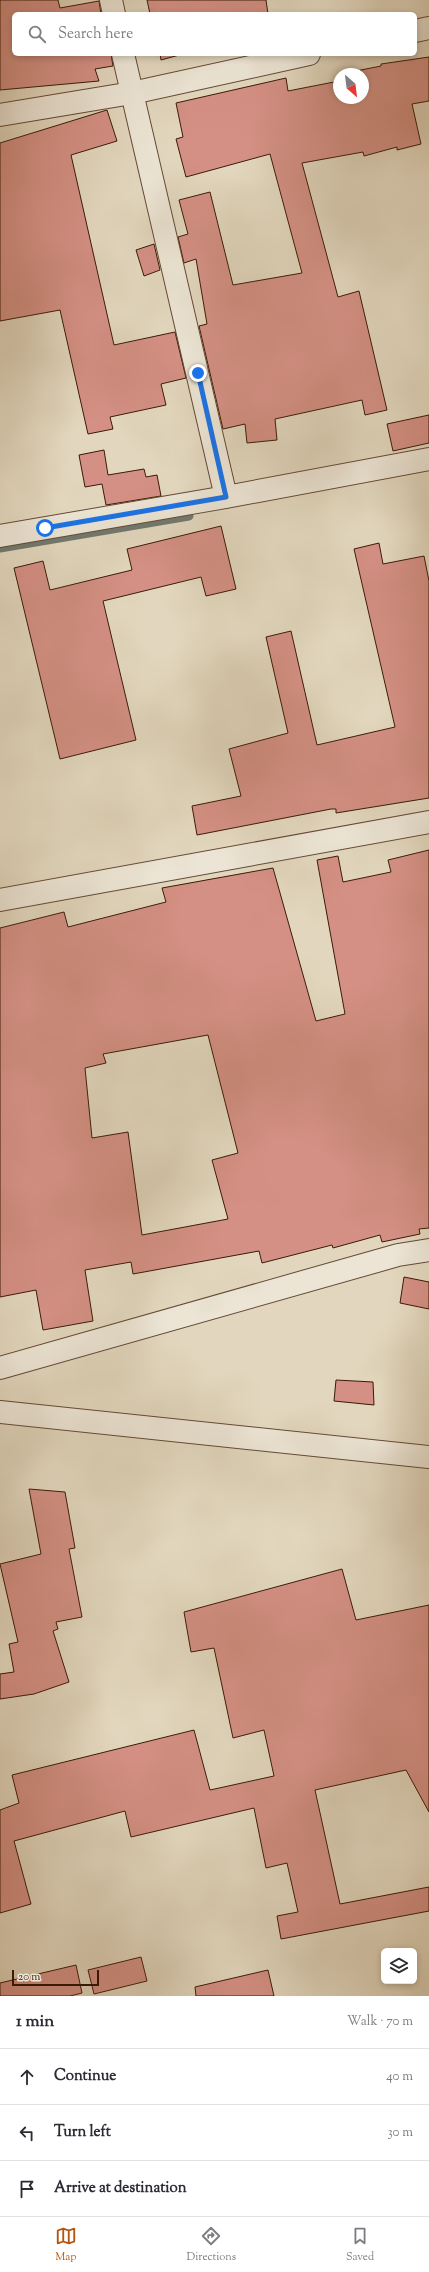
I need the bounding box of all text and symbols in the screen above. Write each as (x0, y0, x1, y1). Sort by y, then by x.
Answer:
search box (12, 12, 417, 56)
icon: search (26, 23, 48, 45)
text: Search here (58, 24, 133, 45)
north arrow (333, 68, 369, 104)
route end (189, 364, 207, 382)
route start (36, 519, 54, 537)
map controls (381, 1948, 417, 1984)
button: layers (381, 1948, 417, 1984)
scale bar (12, 1968, 99, 1987)
text: 20 m (18, 1969, 40, 1985)
text: 1 min (16, 2010, 54, 2034)
text: Walk · 70 m (347, 2013, 413, 2031)
icon: ahead (16, 2066, 38, 2088)
text: Continue (54, 2066, 116, 2087)
text: 40 m (386, 2068, 413, 2086)
icon: left (16, 2122, 38, 2144)
text: Turn left (54, 2122, 111, 2143)
text: 30 m (387, 2124, 413, 2142)
icon: arrive (16, 2178, 38, 2200)
text: Arrive at destination (54, 2178, 187, 2199)
tab: Map (55, 2225, 77, 2265)
tab: Directions (187, 2225, 236, 2265)
tab: Saved (346, 2225, 374, 2265)

